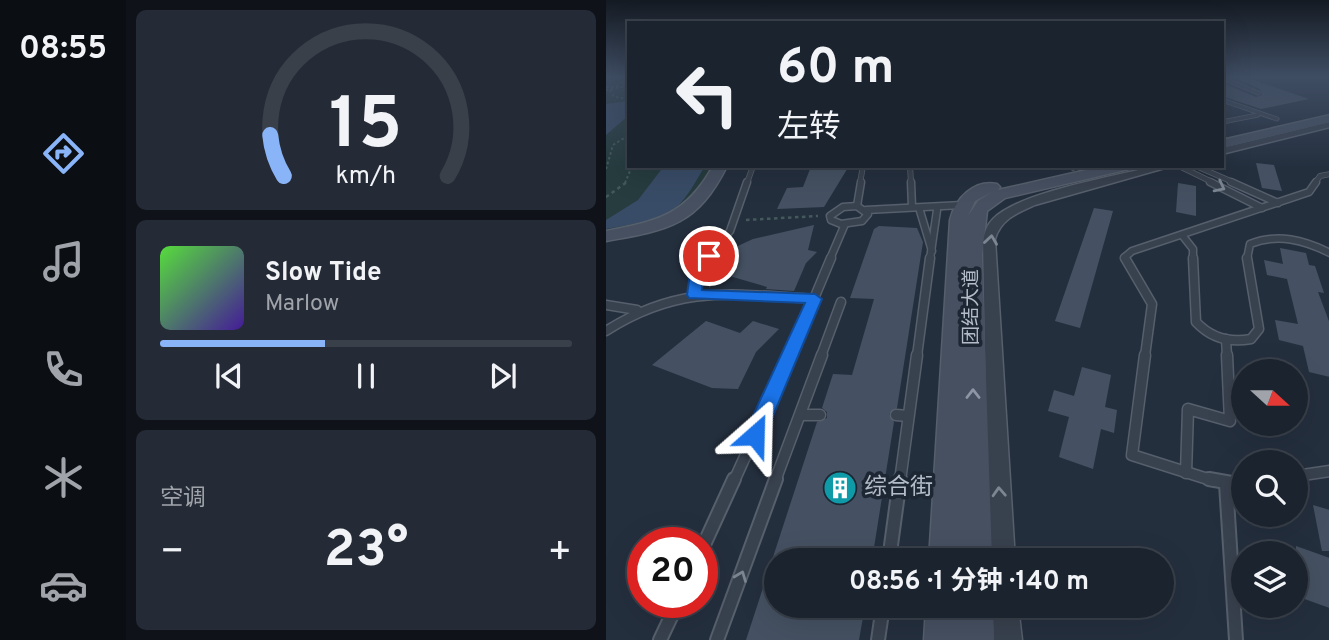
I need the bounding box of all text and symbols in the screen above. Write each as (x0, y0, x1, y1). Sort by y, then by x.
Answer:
text: 08:55 (19, 30, 107, 70)
text: 60 m (777, 39, 895, 101)
icon: left (662, 49, 753, 140)
text: 15 (329, 82, 403, 174)
text: 左转 (777, 109, 841, 149)
icon: directions (39, 129, 88, 178)
text: km/h (336, 161, 396, 193)
one-way arrow (1213, 179, 1226, 193)
pin (679, 226, 739, 286)
one-way arrow (983, 234, 998, 246)
icon: music (39, 237, 88, 286)
icon: arrive (690, 237, 728, 275)
text: Slow Tide (265, 257, 382, 290)
street label: 团结大道 (960, 269, 984, 345)
text: Marlow (265, 290, 339, 319)
icon: phone (39, 345, 88, 394)
icon: previous (210, 357, 248, 395)
icon: pause (347, 357, 385, 395)
icon: next (484, 357, 522, 395)
north arrow (1231, 359, 1308, 436)
map controls (1231, 359, 1308, 618)
one-way arrow (965, 388, 981, 399)
position arrow (718, 398, 792, 472)
button: search (1231, 450, 1308, 527)
icon: climate (39, 453, 88, 502)
building icon: 综合街 (821, 469, 859, 507)
place label: 综合街 (864, 474, 933, 503)
text: 空调 (160, 485, 206, 514)
one-way arrow (992, 486, 1007, 497)
text: 23° (324, 519, 408, 585)
speed limit sign: 20 (627, 527, 718, 618)
text: − (160, 529, 185, 578)
text: + (547, 529, 572, 578)
button: layers (1231, 541, 1308, 618)
icon: car (39, 561, 88, 610)
text: 08:56 · 1 分钟 · 140 m (849, 566, 1089, 599)
one-way arrow (733, 571, 747, 583)

